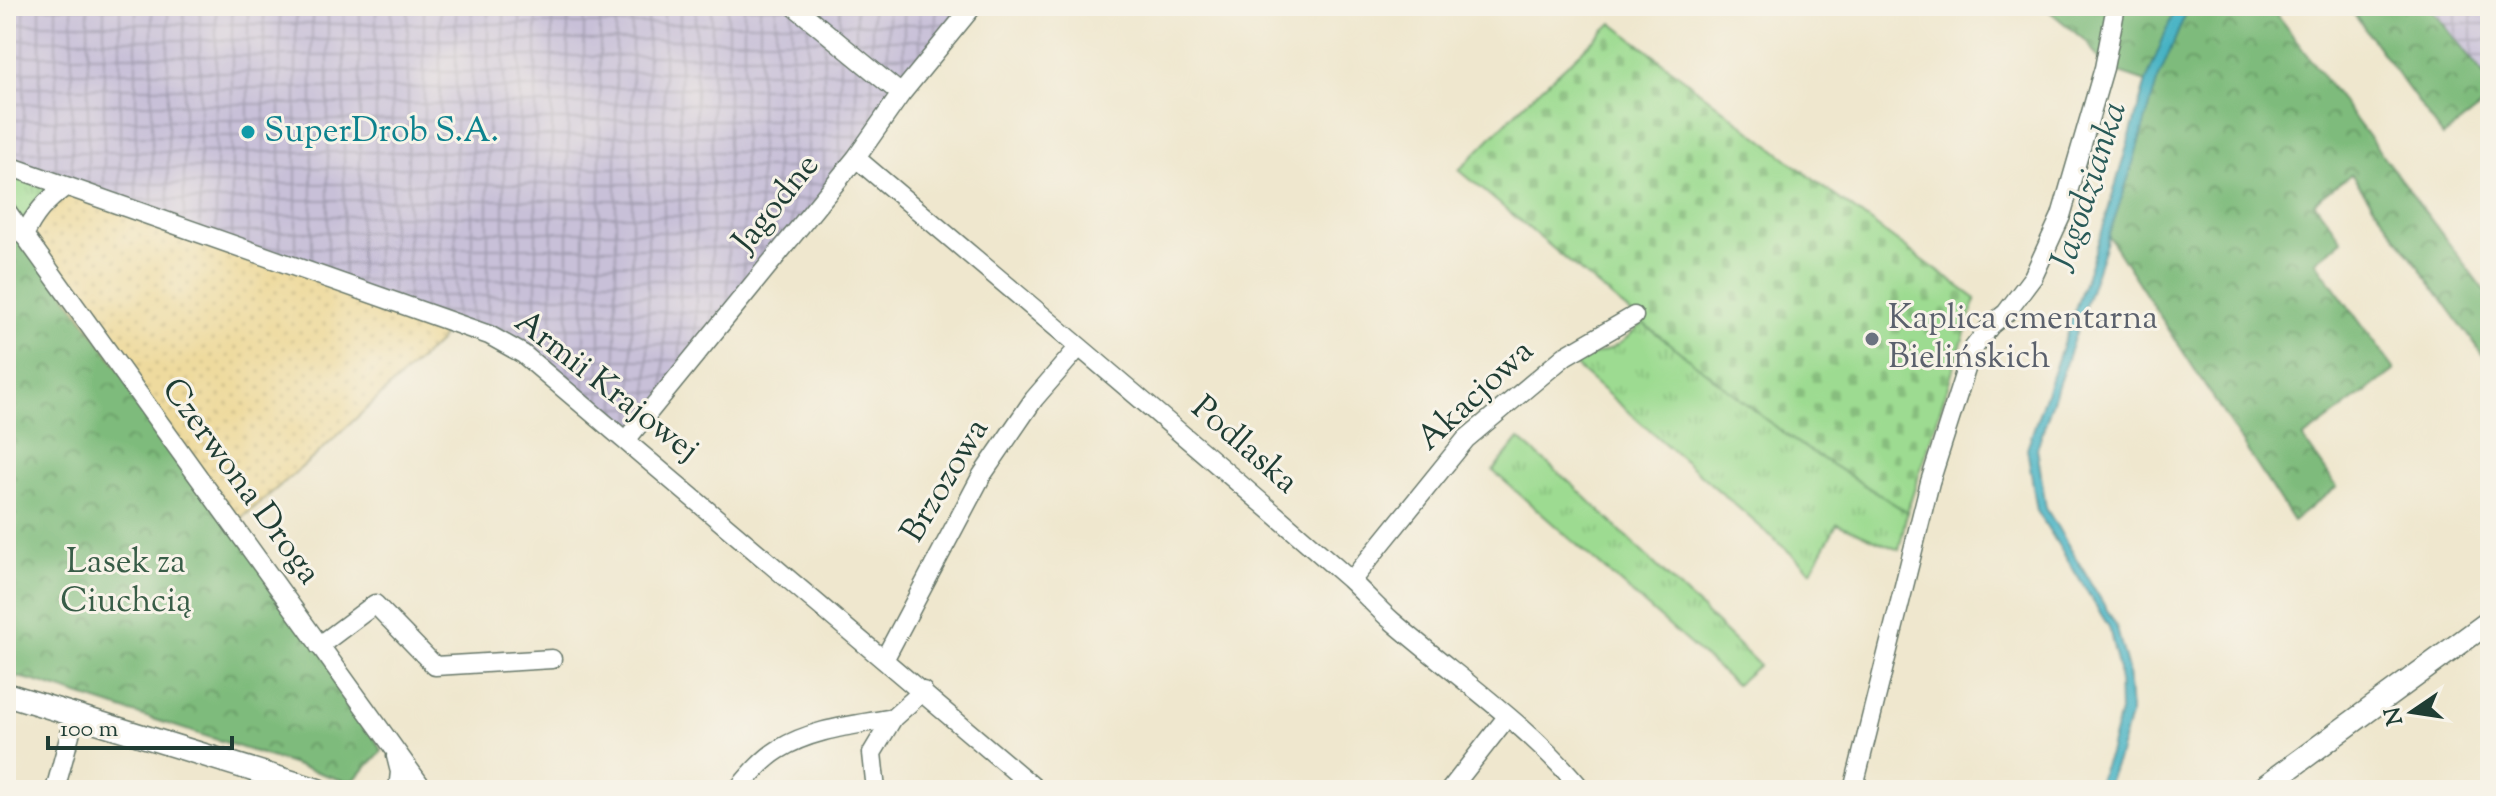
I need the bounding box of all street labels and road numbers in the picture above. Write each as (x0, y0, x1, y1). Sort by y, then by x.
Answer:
street label: Jagodne (721, 144, 832, 266)
street label: Armii Krajowej (503, 299, 709, 475)
street label: Akacjowa (1406, 329, 1546, 463)
street label: Czerwona Droga (148, 369, 332, 595)
street label: Podlaska (1180, 385, 1308, 507)
street label: Brzozowa (890, 410, 1002, 552)

